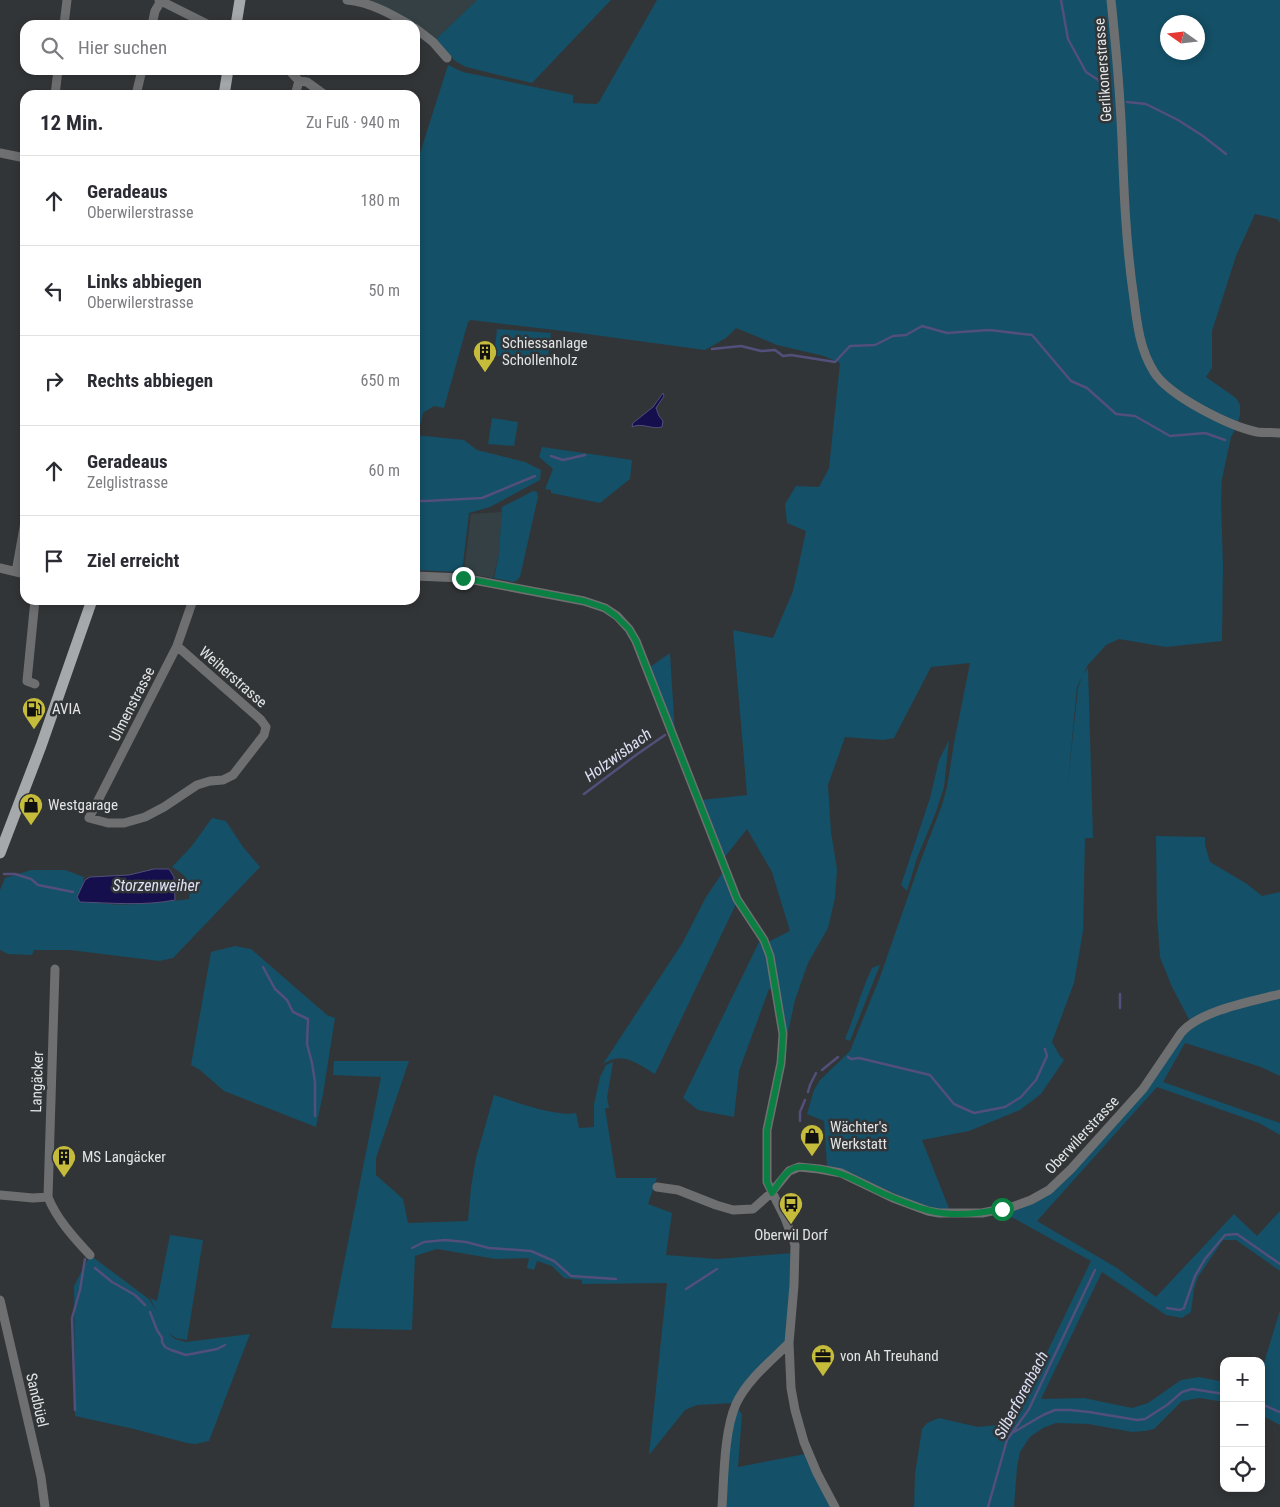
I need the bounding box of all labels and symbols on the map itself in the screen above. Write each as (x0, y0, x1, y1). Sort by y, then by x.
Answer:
north arrow (1160, 15, 1205, 60)
street label: Gerlikonerstrasse (1090, 18, 1116, 122)
place label: Schiessanlage Schollenholz (502, 334, 588, 369)
building icon: Schiessanlage Schollenholz (472, 339, 498, 373)
route end (452, 567, 475, 590)
street label: Weiherstrasse (195, 643, 271, 711)
street label: Ulmenstrasse (106, 664, 158, 744)
fuel station icon: AVIA (21, 696, 47, 730)
place label: AVIA (52, 700, 81, 718)
water label: Holzwisbach (581, 724, 655, 786)
shop icon: Westgarage (18, 792, 44, 826)
place label: Westgarage (48, 796, 118, 814)
water label: Storzenweiher (113, 876, 201, 895)
street label: Langäcker (27, 1051, 47, 1113)
street label: Oberwilerstrasse (1041, 1092, 1123, 1178)
place label: Wächter's Werkstatt (830, 1118, 888, 1153)
shop icon: Wächter's Werkstatt (799, 1123, 825, 1157)
building icon: MS Langäcker (51, 1144, 77, 1178)
place label: MS Langäcker (82, 1148, 166, 1166)
bus stop icon: Oberwil Dorf (778, 1191, 804, 1225)
route start (991, 1198, 1014, 1221)
place label: Oberwil Dorf (754, 1226, 828, 1244)
office icon: von Ah Treuhand (810, 1343, 836, 1377)
place label: von Ah Treuhand (840, 1347, 939, 1365)
water label: Silberforenbach (990, 1348, 1052, 1442)
street label: Sandbüel (22, 1371, 52, 1429)

